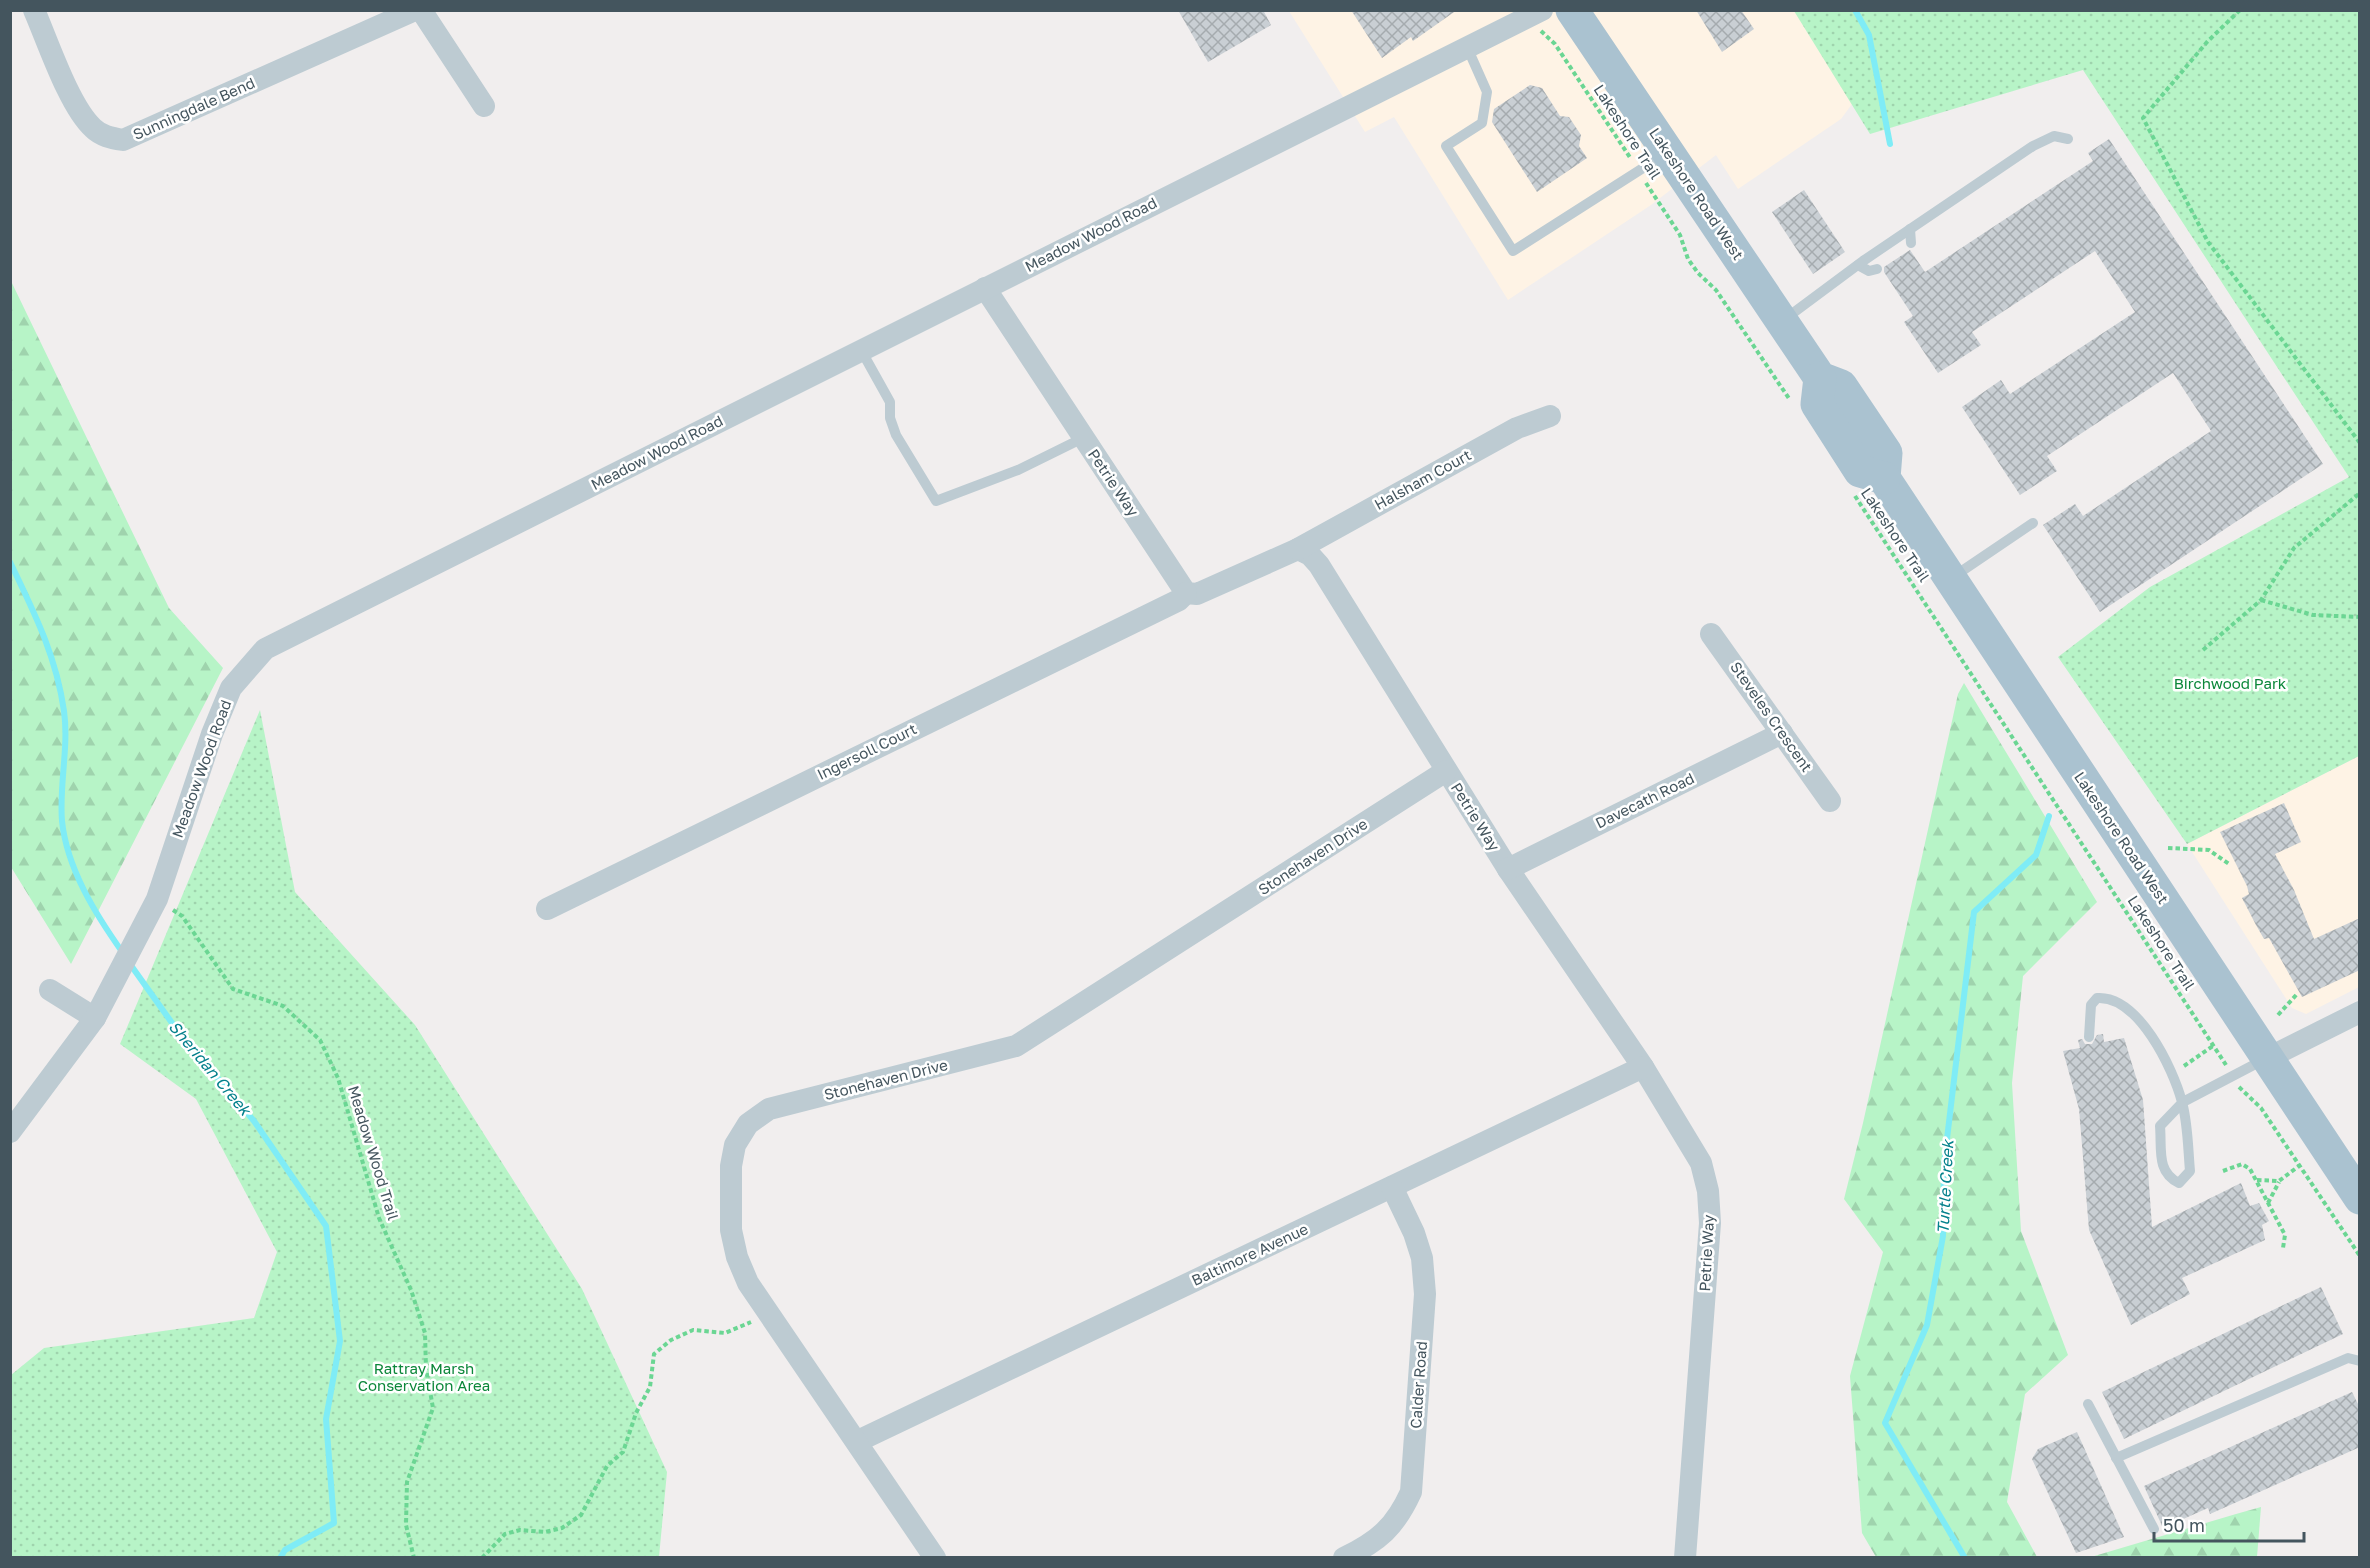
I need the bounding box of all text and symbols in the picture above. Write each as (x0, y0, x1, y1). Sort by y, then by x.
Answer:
street label: Sunningdale Bend (130, 73, 257, 143)
street label: Lakeshore Trail (1591, 81, 1665, 182)
street label: Lakeshore Road West (1646, 124, 1748, 263)
street label: Meadow Wood Road (1022, 193, 1159, 275)
street label: Meadow Wood Road (588, 411, 725, 493)
street label: Petrie Way (1085, 445, 1143, 520)
street label: Halsham Court (1371, 445, 1474, 513)
street label: Lakeshore Trail (1858, 484, 1934, 585)
street label: Steveles Crescent (1727, 658, 1816, 775)
park label: Birchwood Park (2174, 674, 2287, 692)
street label: Meadow Wood Road (168, 697, 234, 840)
street label: Ingersoll Court (814, 719, 919, 783)
street label: Davecath Road (1592, 768, 1697, 832)
street label: Lakeshore Road West (2071, 768, 2173, 907)
street label: Petrie Way (1448, 779, 1504, 854)
street label: Stonehaven Drive (1254, 814, 1371, 898)
street label: Lakeshore Trail (2125, 892, 2199, 993)
water label: Sheridan Creek (165, 1017, 257, 1121)
street label: Stonehaven Drive (822, 1055, 950, 1103)
street label: Meadow Wood Trail (345, 1083, 403, 1222)
water label: Turtle Creek (1933, 1138, 1958, 1234)
street label: Petrie Way (1695, 1213, 1717, 1292)
street label: Baltimore Avenue (1188, 1219, 1311, 1289)
street label: Calder Road (1406, 1341, 1430, 1429)
park label: Rattray Marsh Conservation Area (358, 1359, 490, 1394)
scale bar (2154, 1505, 2304, 1543)
text: 50 m (2163, 1514, 2205, 1536)

